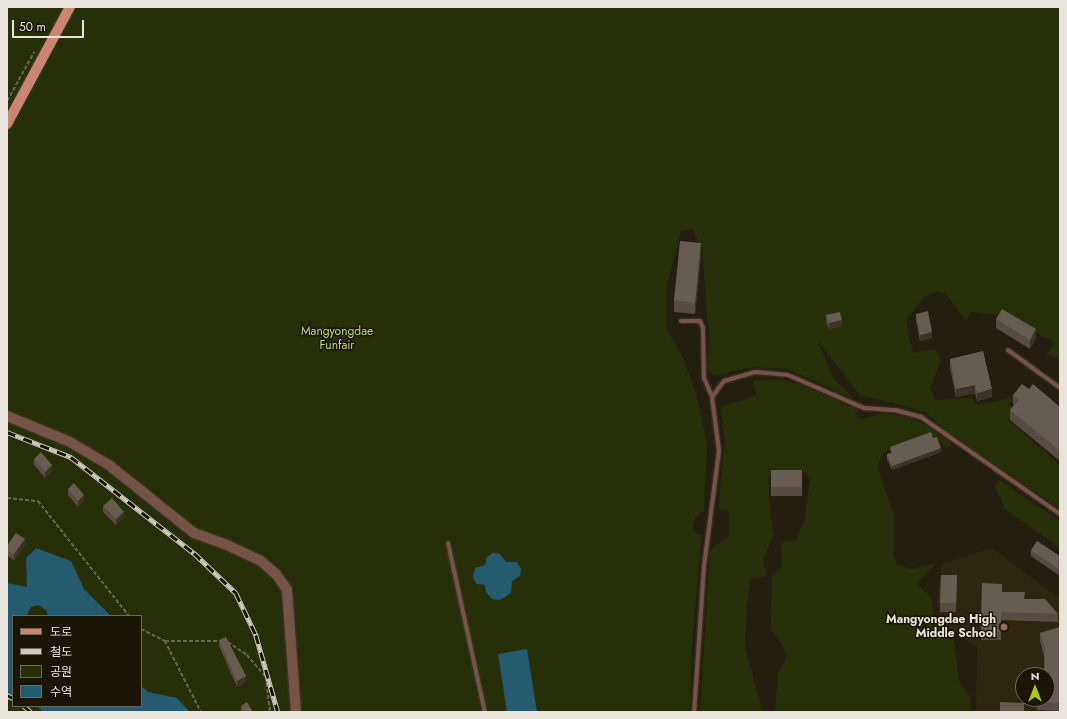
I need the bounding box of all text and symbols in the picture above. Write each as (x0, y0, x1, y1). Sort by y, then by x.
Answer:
scale bar (14, 12, 86, 38)
text: 50 m (19, 18, 46, 36)
park label: Mangyongdae Funfair (301, 325, 373, 353)
place label: Mangyongdae High Middle School (886, 613, 996, 641)
legend (12, 615, 142, 707)
marker: Mangyongdae High Middle School (999, 622, 1009, 632)
text: 도로 (50, 623, 72, 641)
text: 철도 (50, 643, 72, 661)
text: 공원 (50, 663, 72, 681)
north arrow (1015, 667, 1055, 707)
text: N (1031, 668, 1039, 684)
text: 수역 (50, 683, 72, 701)

